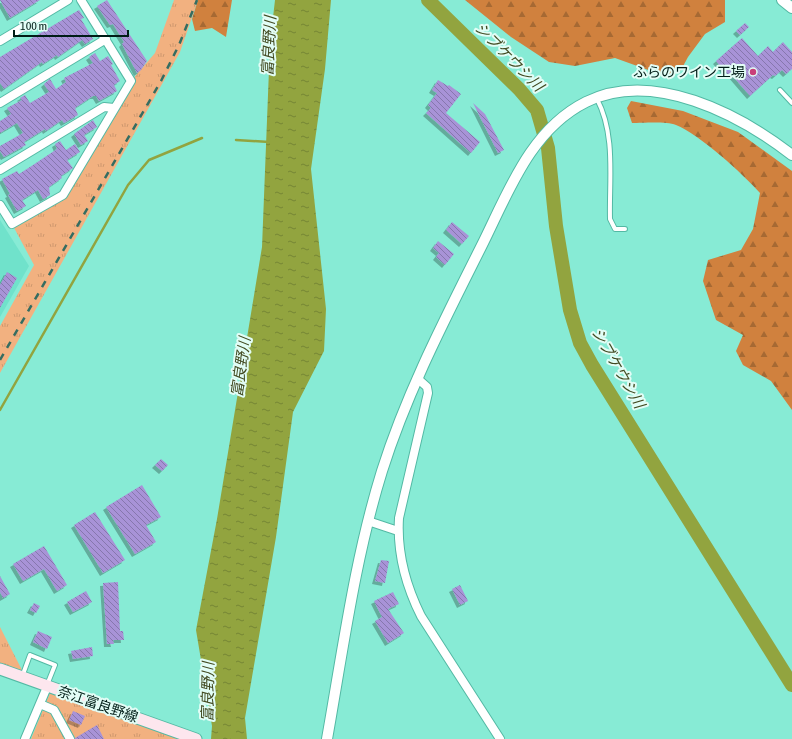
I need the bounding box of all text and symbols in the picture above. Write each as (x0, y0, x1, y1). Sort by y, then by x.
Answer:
scale bar (14, 12, 128, 38)
water label: 富良野川 (258, 14, 279, 76)
text: 100 m (20, 19, 47, 33)
water label: シブケウシ川 (472, 19, 549, 96)
place label: ふらのワイン工場 (633, 64, 745, 80)
marker: ふらのワイン工場 (748, 67, 758, 77)
water label: シブケウシ川 (589, 325, 649, 413)
water label: 富良野川 (228, 334, 253, 398)
water label: 富良野川 (198, 660, 217, 722)
street label: 奈江富良野線 (56, 683, 140, 725)

